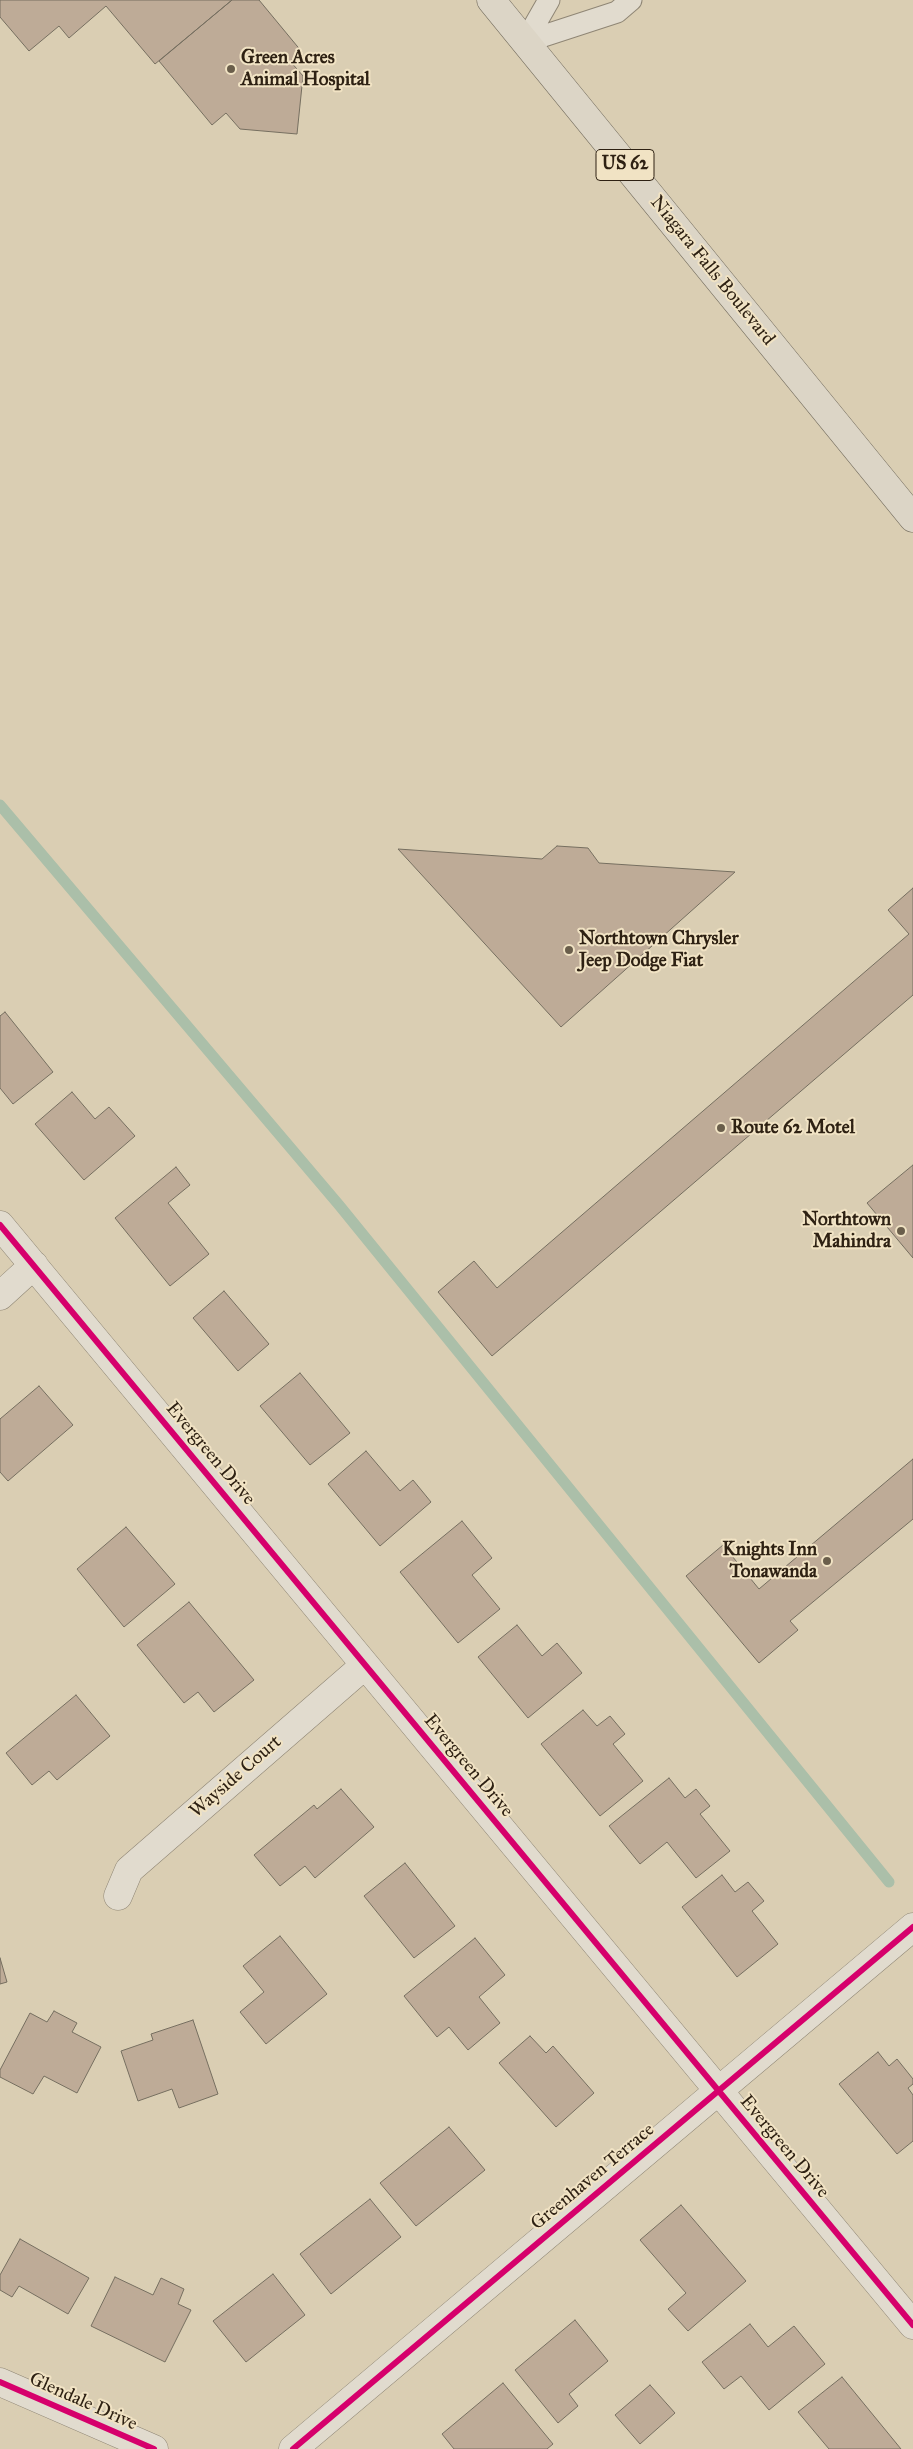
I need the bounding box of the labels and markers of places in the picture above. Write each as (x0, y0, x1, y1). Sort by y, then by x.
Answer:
place label: Green Acres Animal Hospital (241, 47, 370, 91)
marker: Green Acres Animal Hospital (225, 63, 237, 75)
place label: Northtown Chrysler Jeep Dodge Fiat (579, 928, 739, 972)
marker: Northtown Chrysler Jeep Dodge Fiat (563, 944, 575, 956)
place label: Route 62 Motel (731, 1117, 855, 1139)
marker: Route 62 Motel (715, 1122, 727, 1134)
place label: Northtown Mahindra (802, 1209, 891, 1253)
marker: Northtown Mahindra (895, 1225, 907, 1237)
place label: Knights Inn Tonawanda (722, 1539, 817, 1583)
marker: Knights Inn Tonawanda (821, 1555, 833, 1567)

